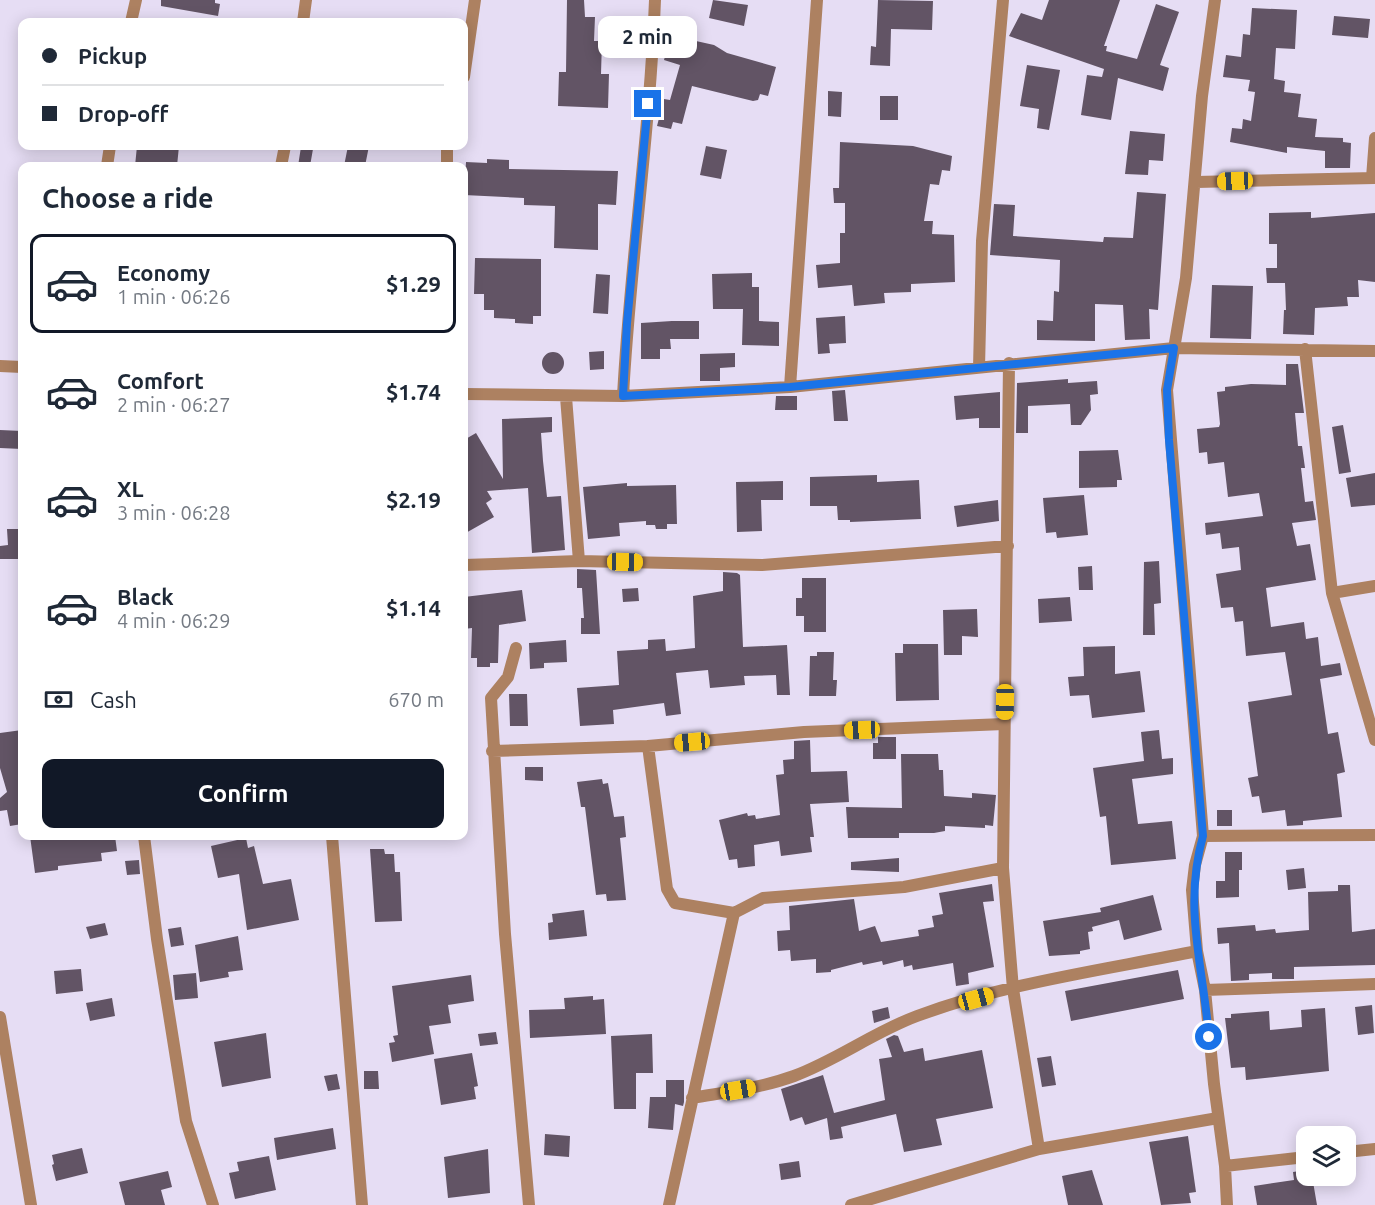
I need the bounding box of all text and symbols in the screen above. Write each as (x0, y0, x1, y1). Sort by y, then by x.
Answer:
callout: 2 min (598, 17, 698, 59)
text: 2 min (622, 25, 673, 48)
text: Pickup (78, 43, 147, 68)
route end (634, 90, 661, 117)
text: Drop-off (78, 101, 168, 126)
car (1217, 171, 1253, 191)
text: Choose a ride (42, 183, 214, 213)
icon: car (45, 257, 99, 311)
text: Economy (117, 260, 210, 285)
text: $1.29 (386, 271, 441, 296)
text: 1 min · 06:26 (117, 285, 231, 308)
icon: car (45, 365, 99, 419)
text: Comfort (117, 368, 204, 393)
text: $1.74 (386, 379, 441, 404)
text: 2 min · 06:27 (117, 393, 231, 416)
icon: car (45, 473, 99, 527)
text: XL (117, 476, 144, 501)
text: $2.19 (386, 487, 441, 512)
text: 3 min · 06:28 (117, 501, 231, 524)
car (607, 553, 643, 571)
icon: car (45, 581, 99, 635)
text: Black (117, 584, 174, 609)
text: $1.14 (386, 595, 441, 620)
text: 4 min · 06:29 (117, 609, 231, 632)
icon: cash (42, 683, 75, 716)
car (996, 684, 1014, 720)
text: Cash (90, 687, 137, 712)
text: 670 m (388, 688, 444, 711)
car (844, 720, 880, 740)
car (673, 731, 711, 753)
button: Confirm (42, 759, 444, 828)
car (956, 986, 996, 1012)
route start (1195, 1023, 1222, 1050)
car (719, 1078, 757, 1102)
map controls (1296, 1126, 1356, 1186)
button: layers (1296, 1126, 1356, 1186)

